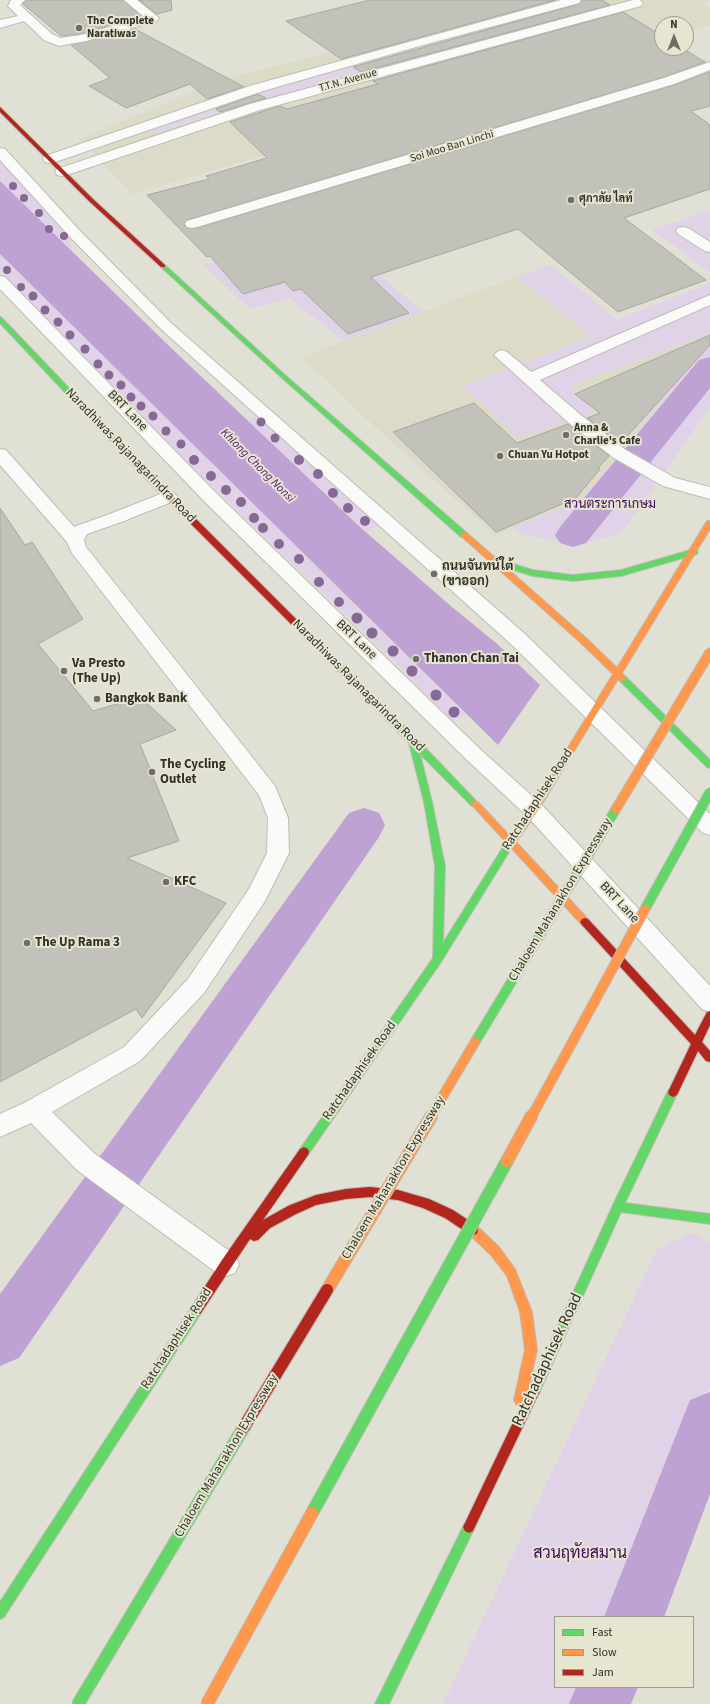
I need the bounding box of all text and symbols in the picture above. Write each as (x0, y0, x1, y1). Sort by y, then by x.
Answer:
place label: The Complete Naratiwas (87, 15, 154, 41)
north arrow (654, 16, 694, 56)
text: N (670, 17, 678, 32)
marker: The Complete Naratiwas (74, 23, 84, 33)
street label: T.T.N. Avenue (317, 66, 379, 96)
street label: Soi Moo Ban Linchi (409, 128, 495, 166)
place label: ศุภาลัย ไลท์ (579, 193, 633, 207)
marker: ศุภาลัย ไลท์ (566, 195, 576, 205)
street label: Naradhiwas Rajanagarindra Road (62, 386, 198, 526)
street label: BRT Lane (104, 387, 150, 435)
place label: Anna & Charlie's Cafe (574, 422, 640, 448)
water label: Khlong Chong Nonsi (217, 426, 297, 506)
marker: Anna & Charlie's Cafe (561, 430, 571, 440)
place label: Chuan Yu Hotpot (508, 449, 589, 463)
marker: Chuan Yu Hotpot (495, 451, 505, 461)
park label: สวนตระการเกษม (564, 497, 656, 513)
place label: ถนนจันทน์ใต้ (ขาออก) (442, 559, 513, 590)
marker: ถนนจันทน์ใต้ (ขาออก) (429, 569, 439, 579)
street label: Naradhiwas Rajanagarindra Road (289, 617, 427, 755)
street label: BRT Lane (332, 617, 380, 663)
place label: Thanon Chan Tai (424, 651, 519, 667)
marker: Thanon Chan Tai (411, 654, 421, 664)
place label: Va Presto (The Up) (72, 656, 125, 687)
marker: Va Presto (The Up) (59, 666, 69, 676)
place label: Bangkok Bank (105, 691, 187, 707)
marker: Bangkok Bank (92, 694, 102, 704)
street label: Ratchadaphisek Road (499, 746, 577, 854)
place label: The Cycling Outlet (160, 757, 226, 788)
marker: The Cycling Outlet (147, 767, 157, 777)
street label: Chaloem Mahanakhon Expressway (506, 815, 616, 985)
place label: KFC (174, 874, 196, 890)
marker: KFC (161, 877, 171, 887)
street label: BRT Lane (596, 879, 642, 927)
place label: The Up Rama 3 (35, 935, 120, 951)
marker: The Up Rama 3 (22, 938, 32, 948)
street label: Ratchadaphisek Road (320, 1018, 400, 1124)
street label: Chaloem Mahanakhon Expressway (339, 1093, 449, 1263)
street label: Ratchadaphisek Road (138, 1285, 216, 1393)
street label: Ratchadaphisek Road (509, 1290, 587, 1430)
street label: Chaloem Mahanakhon Expressway (172, 1371, 282, 1541)
park label: สวนฤทัยสมาน (533, 1544, 627, 1564)
legend (554, 1616, 694, 1688)
text: Fast (592, 1624, 612, 1641)
text: Slow (592, 1644, 617, 1661)
text: Jam (592, 1664, 614, 1681)

